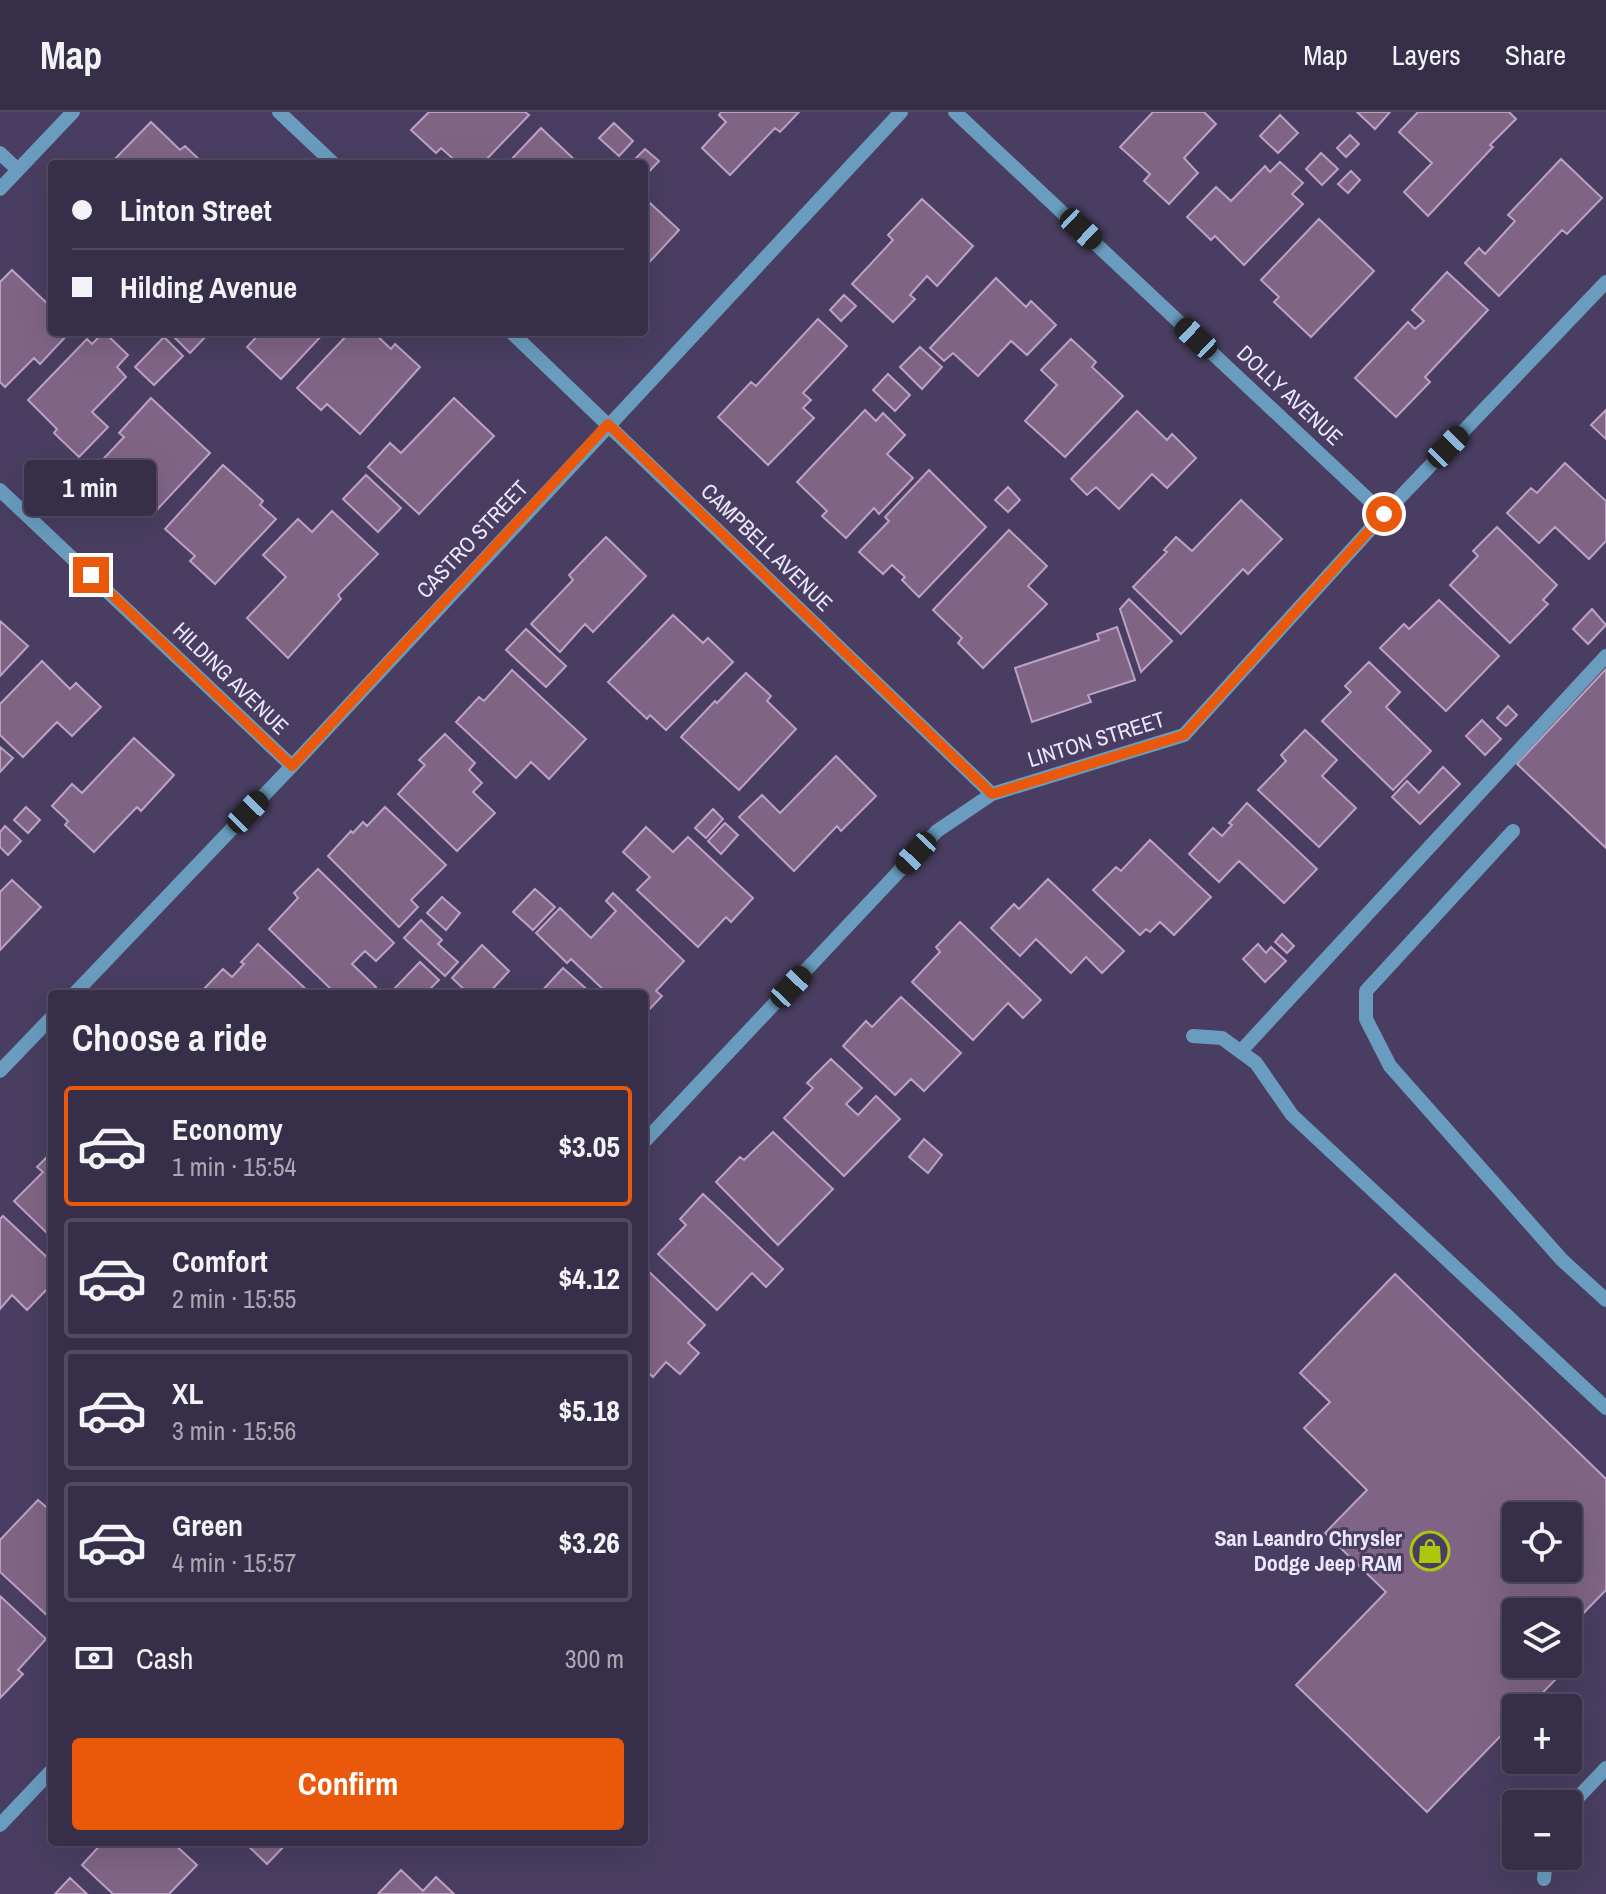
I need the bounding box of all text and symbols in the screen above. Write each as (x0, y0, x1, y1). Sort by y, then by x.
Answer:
text: Map (40, 30, 102, 81)
text: Map (1303, 36, 1348, 74)
text: Layers (1392, 36, 1461, 74)
text: Share (1505, 36, 1566, 74)
text: Linton Street (120, 190, 272, 230)
car (1055, 204, 1107, 254)
text: Hilding Avenue (120, 267, 297, 307)
car (1170, 313, 1222, 363)
street label: DOLLY AVENUE (1231, 338, 1349, 452)
car (1423, 421, 1473, 473)
callout: 1 min (25, 459, 157, 515)
text: 1 min (62, 470, 118, 505)
street label: CASTRO STREET (409, 473, 535, 605)
street label: CAMPBELL AVENUE (695, 476, 839, 618)
route start (1366, 496, 1402, 532)
route end (73, 557, 109, 593)
street label: HILDING AVENUE (167, 615, 295, 741)
street label: LINTON STREET (1024, 704, 1168, 774)
car (223, 786, 273, 838)
car (891, 827, 941, 879)
car (766, 961, 816, 1013)
text: Choose a ride (72, 1014, 267, 1062)
text: Economy (172, 1109, 283, 1149)
icon: car (76, 1110, 148, 1182)
text: $3.05 (558, 1126, 620, 1166)
text: 1 min · 15:54 (172, 1149, 296, 1184)
text: Comfort (172, 1241, 268, 1281)
icon: car (76, 1242, 148, 1314)
text: $4.12 (558, 1258, 620, 1298)
text: 2 min · 15:55 (172, 1281, 296, 1316)
text: XL (172, 1373, 203, 1413)
icon: car (76, 1374, 148, 1446)
text: $5.18 (558, 1390, 620, 1430)
text: 3 min · 15:56 (172, 1413, 296, 1448)
map controls (1502, 1502, 1582, 1870)
button: locate (1502, 1502, 1582, 1582)
text: Green (172, 1505, 243, 1545)
icon: car (76, 1506, 148, 1578)
text: $3.26 (558, 1522, 620, 1562)
place label: San Leandro Chrysler Dodge Jeep RAM (1215, 1523, 1402, 1578)
shop icon: San Leandro Chrysler Dodge Jeep RAM (1409, 1530, 1451, 1572)
text: 4 min · 15:57 (172, 1545, 296, 1580)
button: layers (1502, 1598, 1582, 1678)
icon: cash (72, 1636, 116, 1680)
text: Cash (136, 1638, 193, 1678)
text: 300 m (565, 1641, 624, 1676)
button: + (1502, 1694, 1582, 1774)
button: Confirm (72, 1738, 624, 1830)
button: − (1502, 1790, 1582, 1870)

